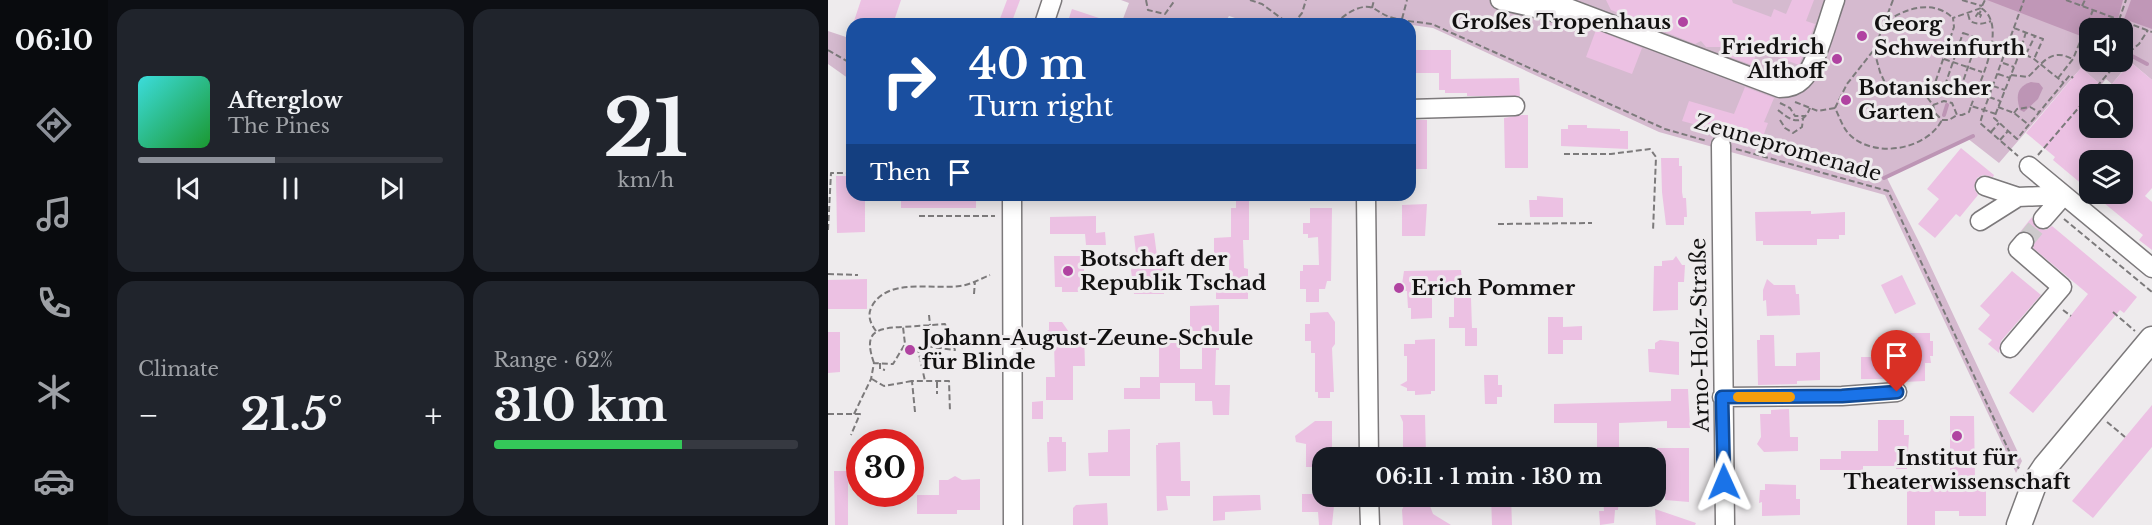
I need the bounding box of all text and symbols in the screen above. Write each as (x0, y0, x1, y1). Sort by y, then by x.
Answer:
place label: Großes Tropenhaus (1452, 9, 1671, 35)
place label: Georg Schweinfurth (1874, 11, 2025, 61)
marker: Großes Tropenhaus (1676, 15, 1690, 29)
map controls (2079, 18, 2133, 204)
button: sound (2079, 18, 2133, 72)
text: 06:10 (15, 24, 93, 57)
marker: Georg Schweinfurth (1855, 29, 1869, 43)
place label: Friedrich Althoff (1721, 34, 1828, 84)
text: 40 m (969, 38, 1086, 90)
icon: right (870, 42, 948, 120)
marker: Friedrich Althoff (1830, 52, 1844, 66)
place label: Botanischer Garten (1858, 75, 1991, 125)
text: 21 (603, 80, 688, 177)
button: search (2079, 84, 2133, 138)
text: Afterglow (228, 87, 343, 114)
text: Turn right (969, 90, 1113, 123)
marker: Botanischer Garten (1839, 93, 1853, 107)
icon: directions (33, 104, 75, 146)
street label: Zeunepromenade (1691, 109, 1885, 187)
text: The Pines (228, 114, 330, 138)
button: layers (2079, 150, 2133, 204)
icon: arrive (943, 156, 976, 189)
text: Then (870, 159, 931, 186)
text: km/h (617, 168, 674, 192)
icon: previous (172, 172, 205, 205)
icon: pause (274, 172, 307, 205)
icon: next (375, 172, 408, 205)
icon: music (33, 193, 75, 235)
street label: Arno-Holz-Straße (1685, 238, 1715, 433)
place label: Botschaft der Republik Tschad (1080, 246, 1267, 296)
marker: Botschaft der Republik Tschad (1061, 264, 1075, 278)
place label: Erich Pommer (1411, 275, 1576, 301)
marker: Erich Pommer (1392, 281, 1406, 295)
icon: phone (33, 282, 75, 324)
place label: Johann-August-Zeune-Schule für Blinde (918, 325, 1253, 375)
pin (1871, 330, 1922, 392)
icon: arrive (1880, 339, 1913, 372)
marker: Johann-August-Zeune-Schule für Blinde (903, 343, 917, 357)
text: Range · 62% (494, 348, 613, 372)
text: Climate (138, 357, 219, 381)
icon: climate (33, 371, 75, 413)
text: 310 km (494, 377, 667, 433)
text: 21.5° (240, 386, 343, 442)
text: − (138, 395, 159, 436)
text: + (424, 395, 442, 436)
speed limit sign: 30 (846, 429, 924, 507)
marker: Institut für Theaterwissenschaft (1950, 429, 1964, 443)
place label: Institut für Theaterwissenschaft (1844, 445, 2070, 495)
position arrow (1692, 450, 1756, 514)
icon: car (33, 460, 75, 502)
text: 06:11 · 1 min · 130 m (1376, 463, 1602, 490)

